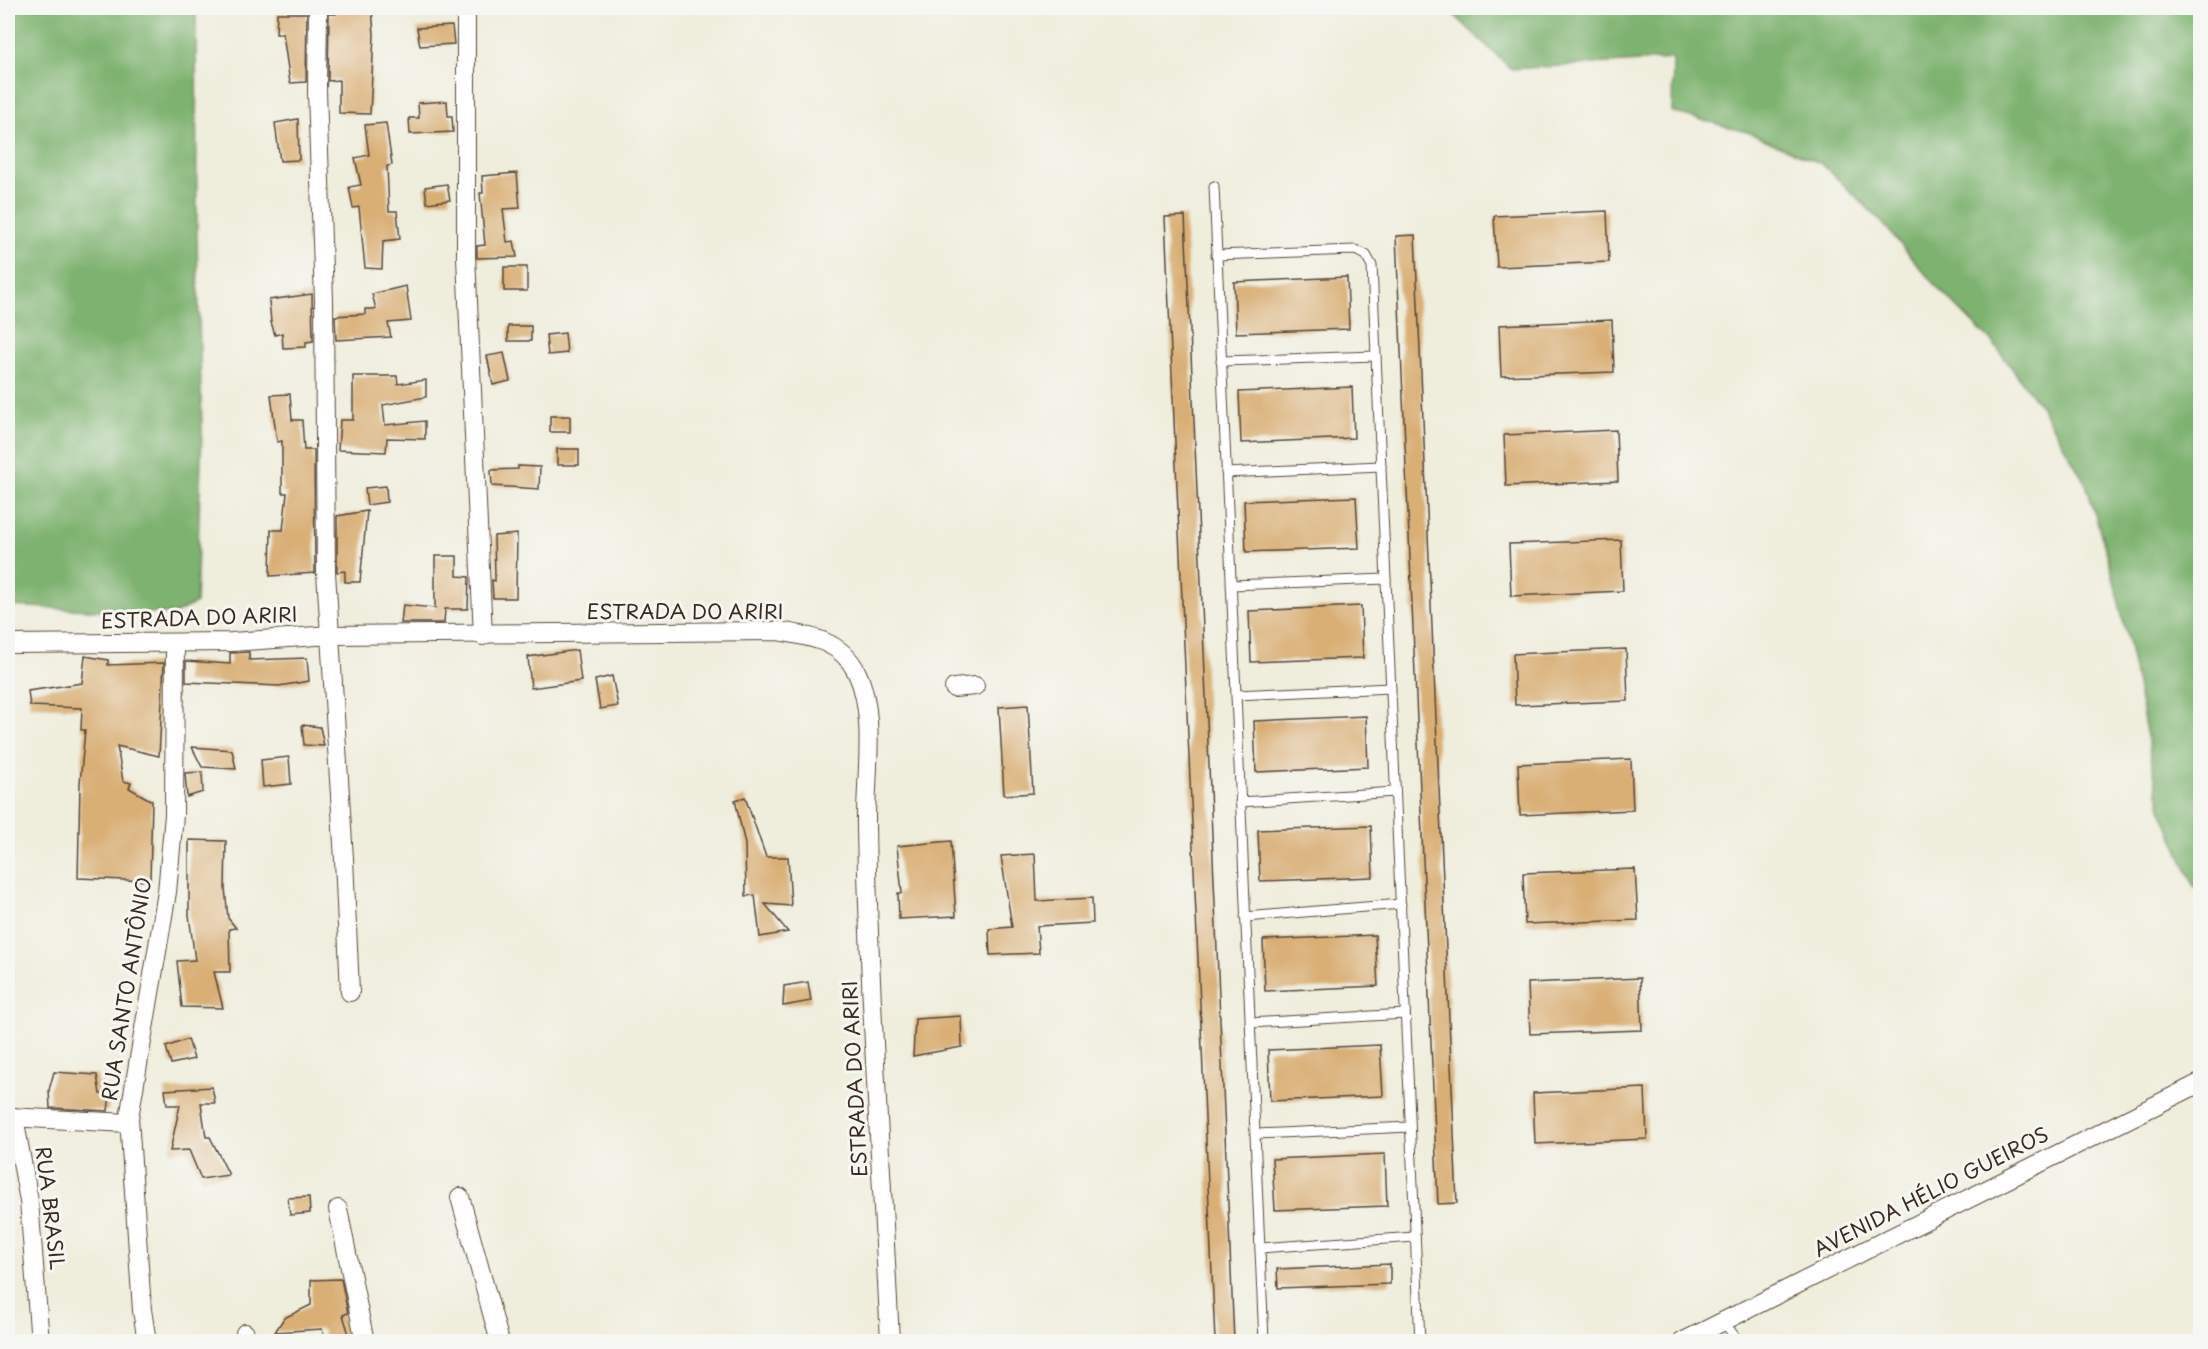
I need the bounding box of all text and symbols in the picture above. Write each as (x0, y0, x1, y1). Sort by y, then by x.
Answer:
street label: ESTRADA DO ARIRI (587, 596, 783, 626)
street label: ESTRADA DO ARIRI (100, 599, 298, 635)
street label: RUA SANTO ANTÔNIO (94, 875, 159, 1103)
street label: ESTRADA DO ARIRI (834, 980, 874, 1178)
street label: AVENIDA HÉLIO GUEIROS (1808, 1119, 2053, 1264)
street label: RUA BRASIL (29, 1144, 73, 1272)

